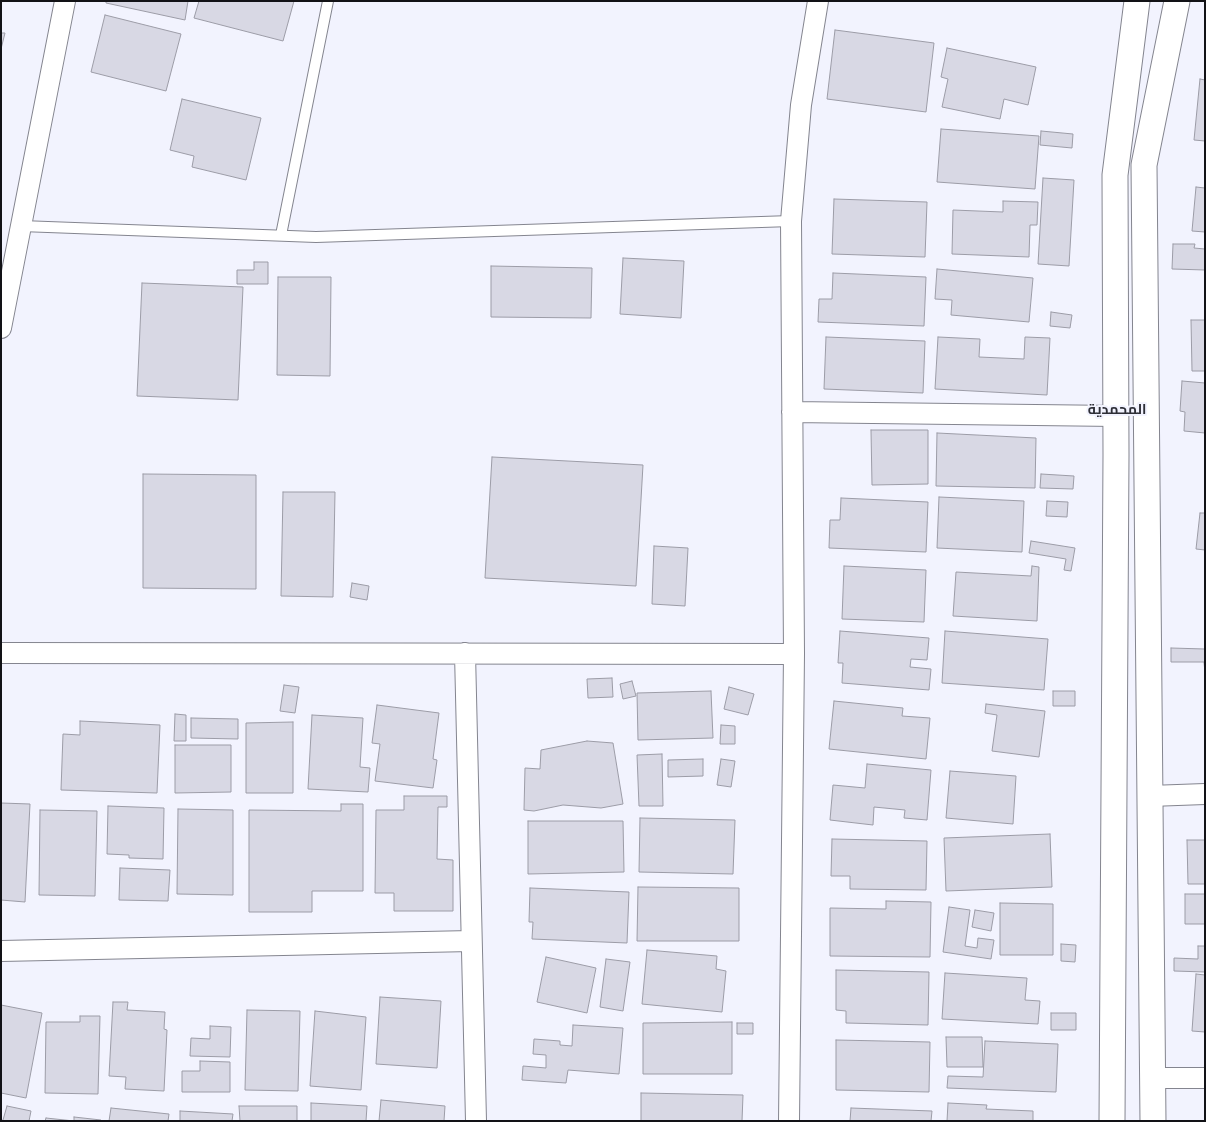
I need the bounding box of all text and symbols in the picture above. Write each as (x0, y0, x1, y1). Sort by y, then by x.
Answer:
district label: المحمدية (1088, 403, 1146, 419)

